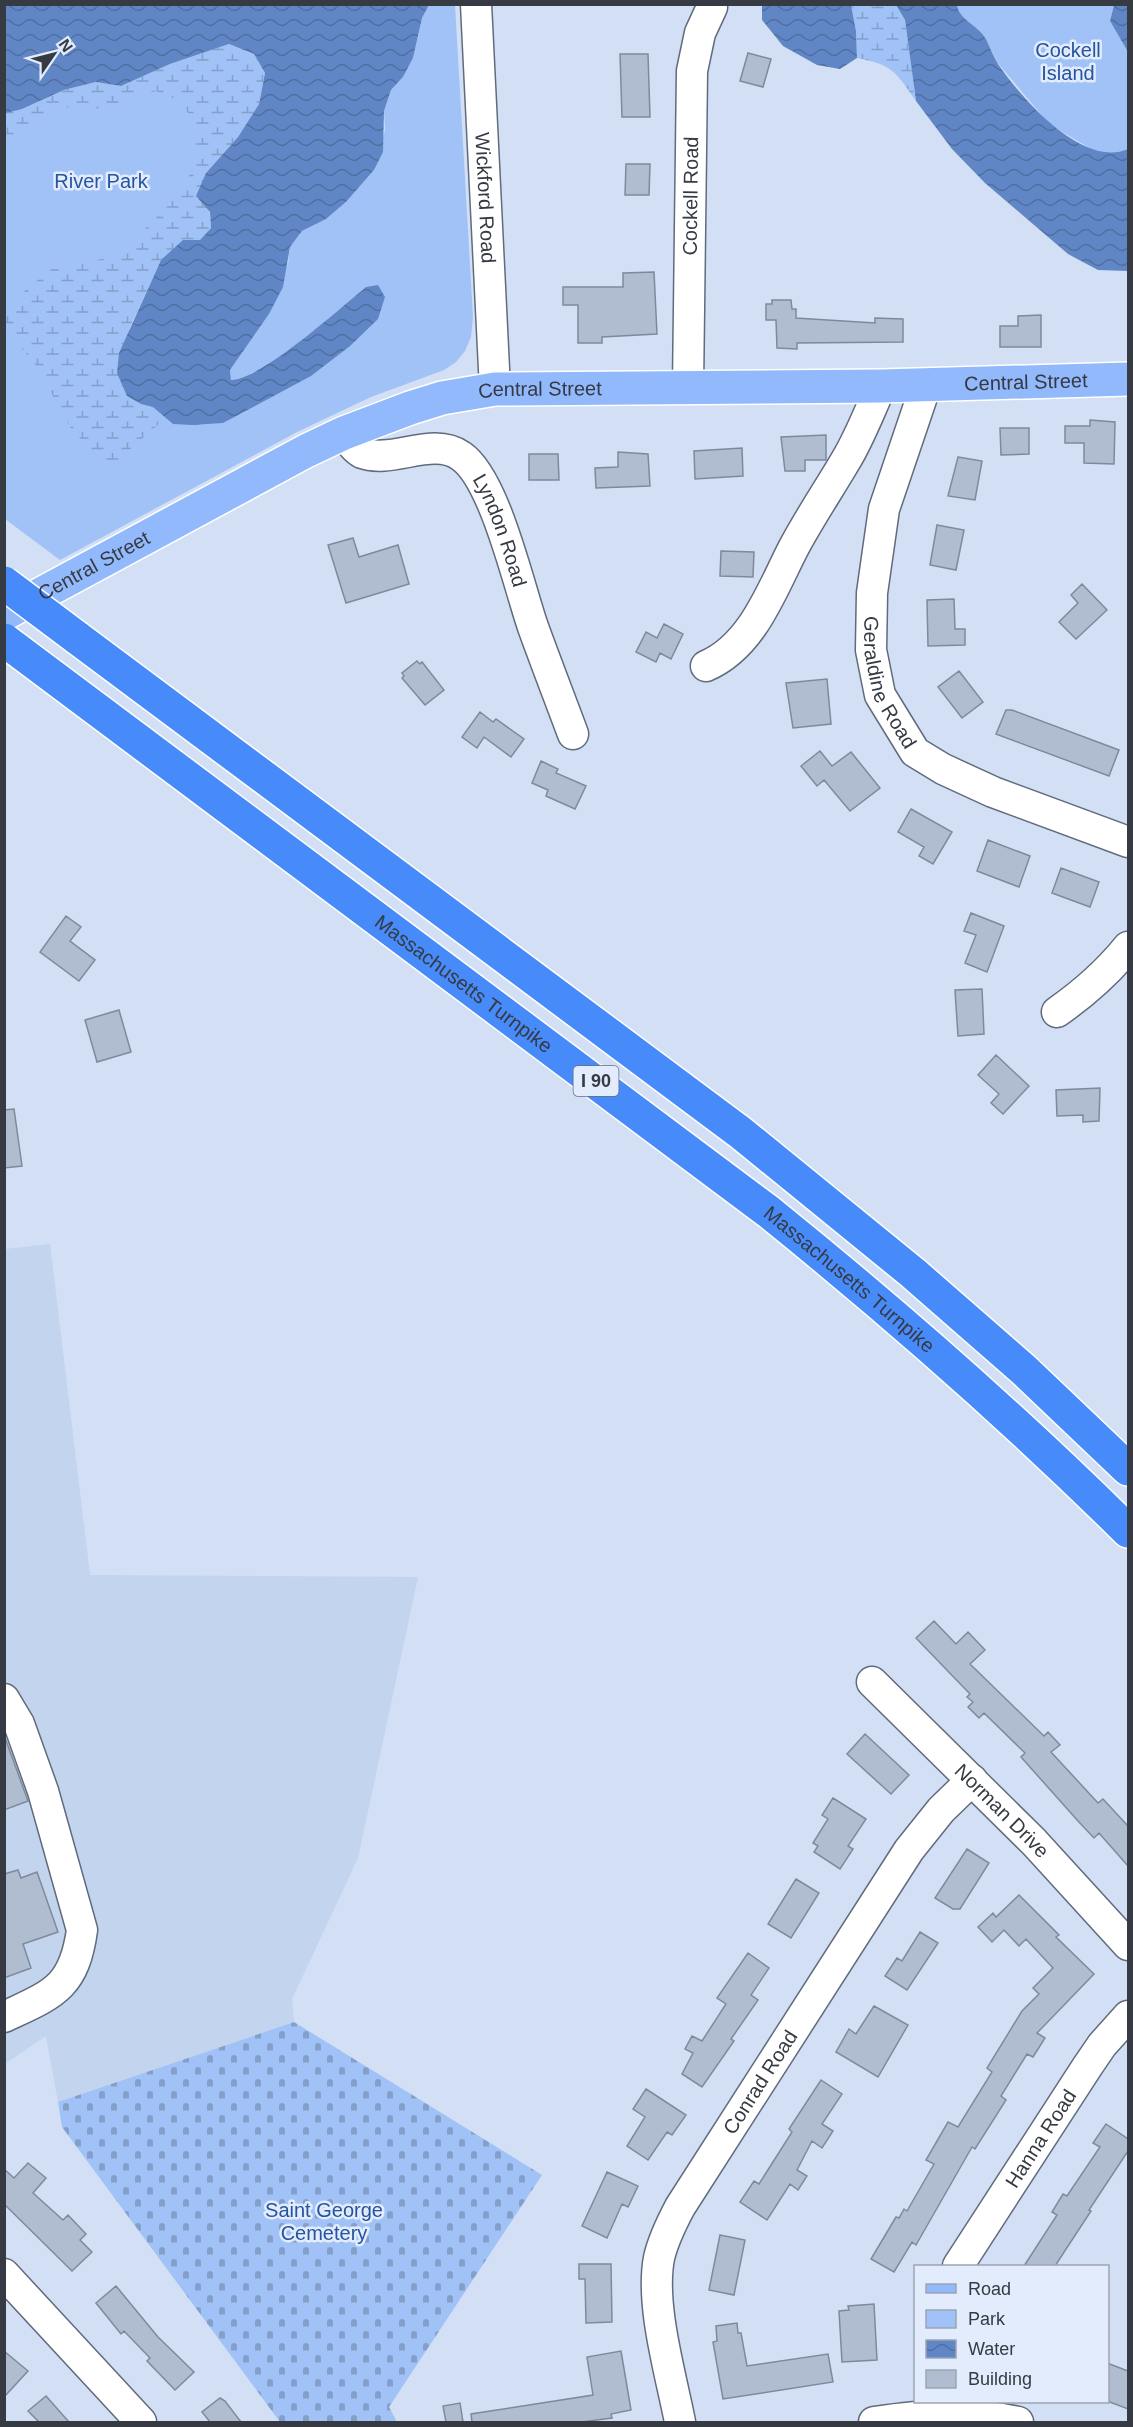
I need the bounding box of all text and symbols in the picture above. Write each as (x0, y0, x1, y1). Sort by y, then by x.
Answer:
north arrow (24, 24, 84, 84)
text: N (56, 36, 76, 55)
park label: Cockell Island (1035, 39, 1101, 84)
street label: Wickford Road (471, 132, 500, 264)
street label: Cockell Road (679, 136, 702, 256)
park label: River Park (54, 170, 149, 192)
street label: Central Street (964, 369, 1088, 395)
street label: Central Street (477, 377, 602, 403)
street label: Lyndon Road (469, 470, 531, 589)
street label: Central Street (34, 526, 154, 605)
street label: Geraldine Road (860, 616, 921, 752)
street label: Massachusetts Turnpike (371, 910, 557, 1057)
road number: I 90 (574, 1066, 618, 1096)
street label: Massachusetts Turnpike (760, 1202, 939, 1357)
street label: Norman Drive (951, 1759, 1054, 1862)
street label: Conrad Road (719, 2026, 802, 2138)
street label: Hanna Road (1001, 2085, 1080, 2192)
park label: Saint George Cemetery (265, 2199, 383, 2244)
legend (914, 2265, 1109, 2403)
text: Road (968, 2279, 1011, 2299)
text: Park (968, 2309, 1006, 2329)
text: Water (968, 2339, 1015, 2359)
text: Building (968, 2369, 1032, 2389)

